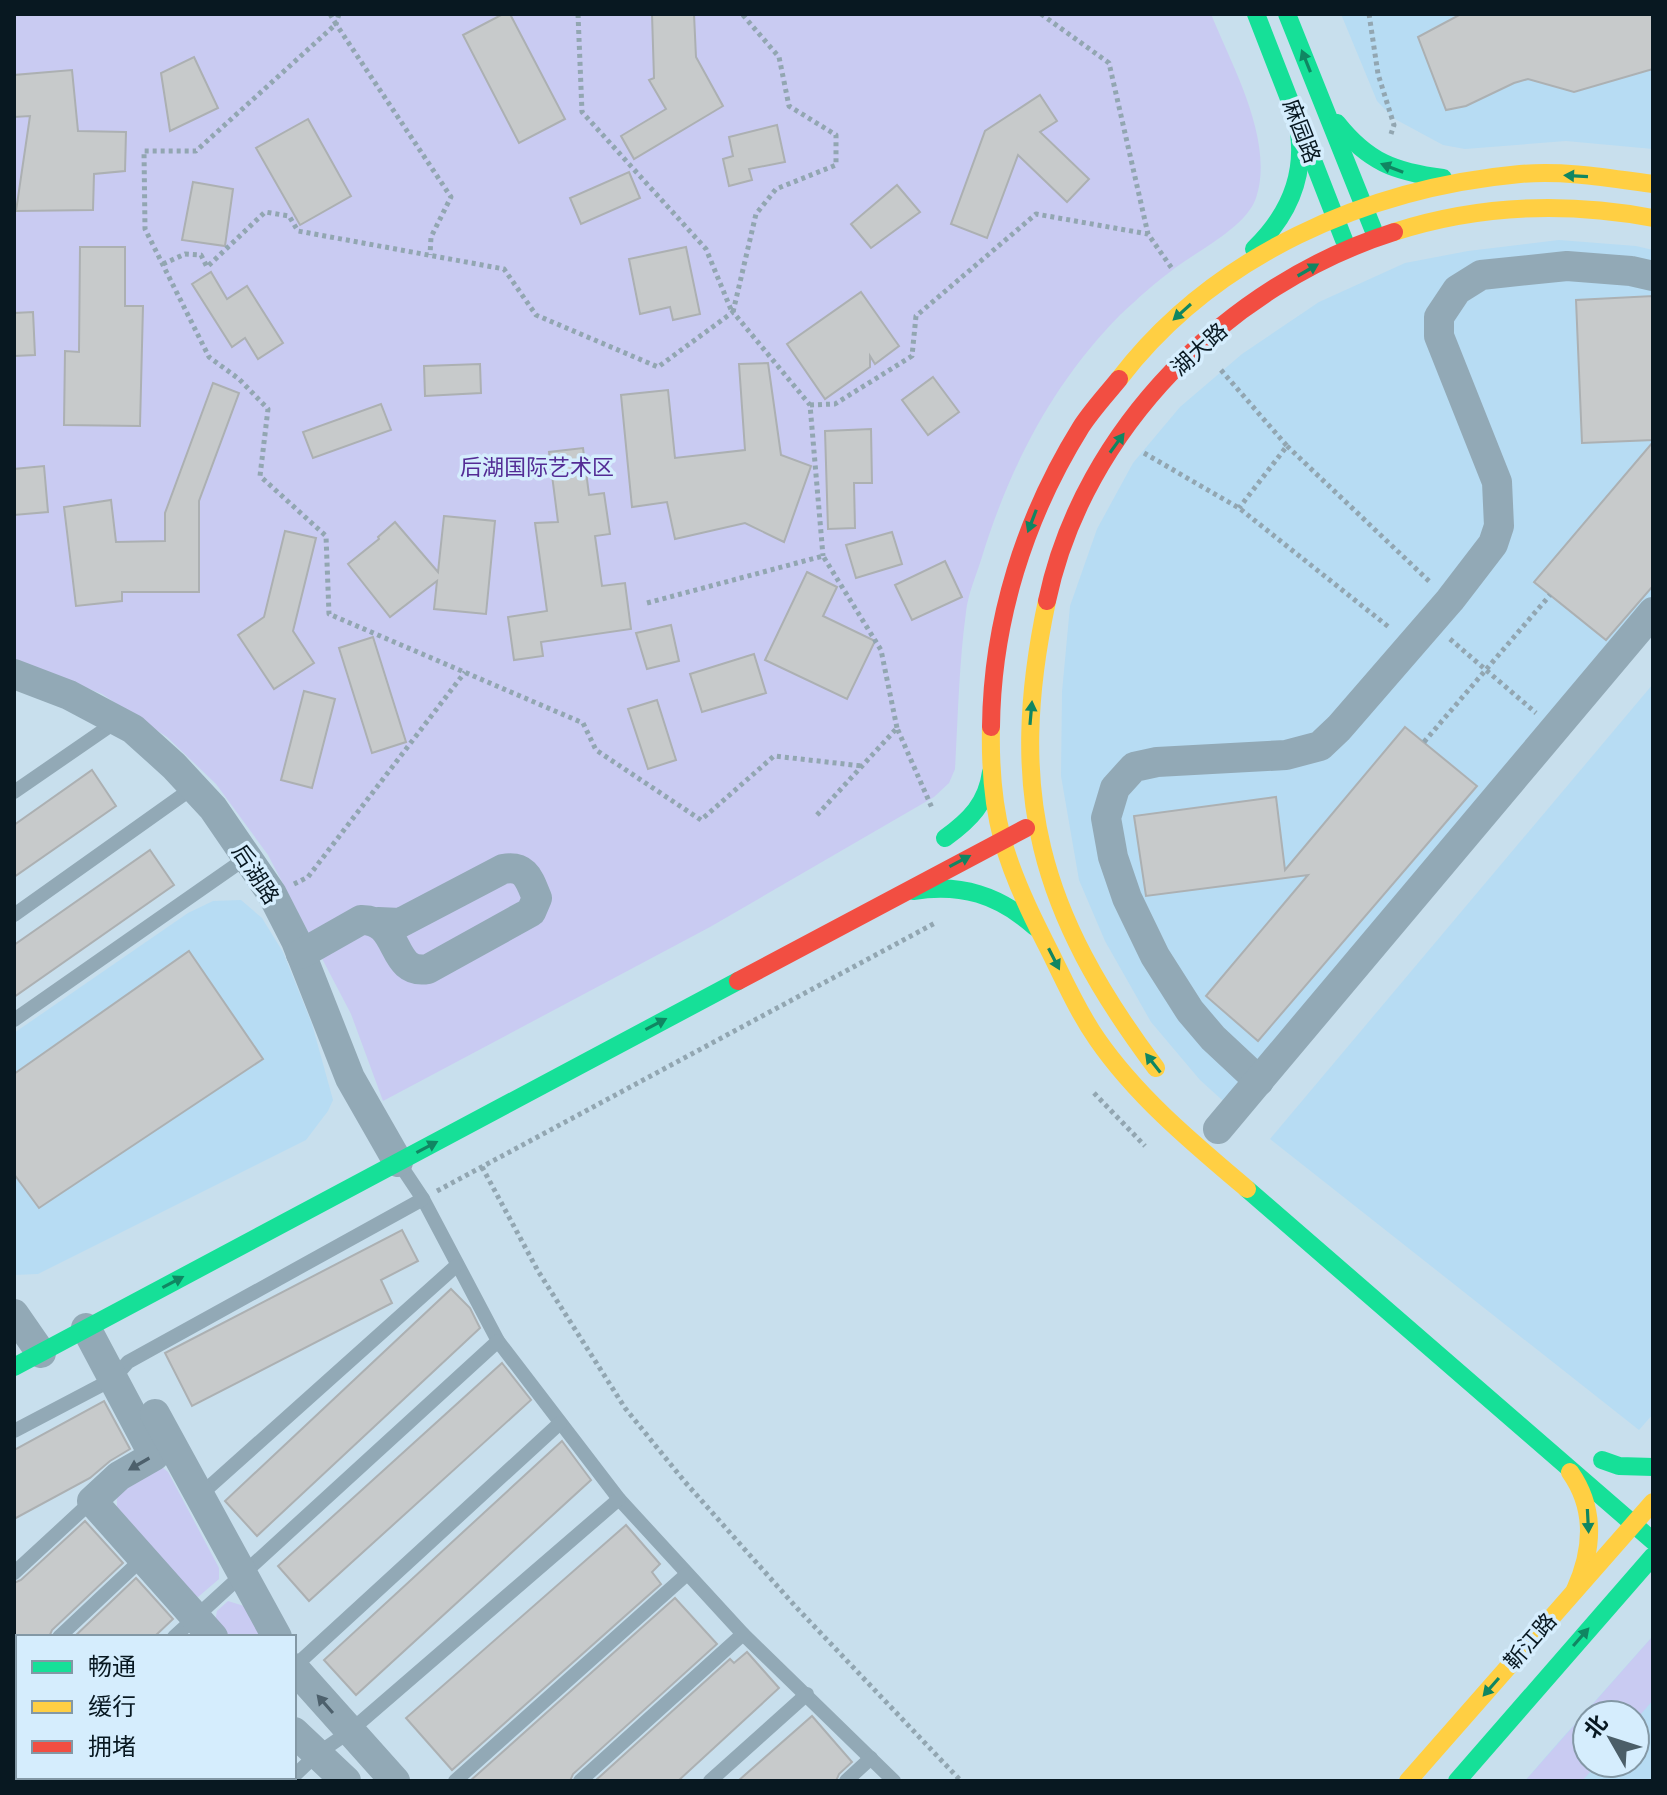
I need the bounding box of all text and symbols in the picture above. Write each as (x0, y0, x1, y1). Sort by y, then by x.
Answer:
one-way arrow (1299, 49, 1312, 73)
street label: 麻园路 (1277, 95, 1327, 167)
one-way arrow (1380, 161, 1404, 174)
one-way arrow (1563, 169, 1588, 182)
one-way arrow (1296, 263, 1319, 277)
one-way arrow (1173, 303, 1192, 321)
street label: 湖大路 (1165, 317, 1233, 381)
one-way arrow (1108, 432, 1124, 453)
park label: 后湖国际艺术区 (460, 453, 614, 481)
one-way arrow (1025, 509, 1038, 533)
one-way arrow (1025, 700, 1038, 725)
street label: 后湖路 (226, 839, 286, 909)
one-way arrow (948, 855, 971, 868)
one-way arrow (1047, 948, 1060, 971)
one-way arrow (645, 1017, 668, 1030)
one-way arrow (1145, 1053, 1161, 1073)
one-way arrow (416, 1140, 439, 1153)
one-way arrow (162, 1275, 184, 1289)
one-way arrow (128, 1457, 150, 1471)
one-way arrow (1582, 1509, 1595, 1534)
street label: 靳江路 (1498, 1607, 1562, 1675)
one-way arrow (1572, 1628, 1590, 1647)
legend (16, 1635, 296, 1779)
text: 畅通 (88, 1651, 136, 1681)
one-way arrow (1483, 1677, 1500, 1697)
text: 缓行 (88, 1691, 136, 1721)
one-way arrow (317, 1695, 334, 1715)
north arrow (1571, 1699, 1651, 1779)
text: 北 (1578, 1709, 1613, 1744)
text: 拥堵 (88, 1731, 136, 1761)

